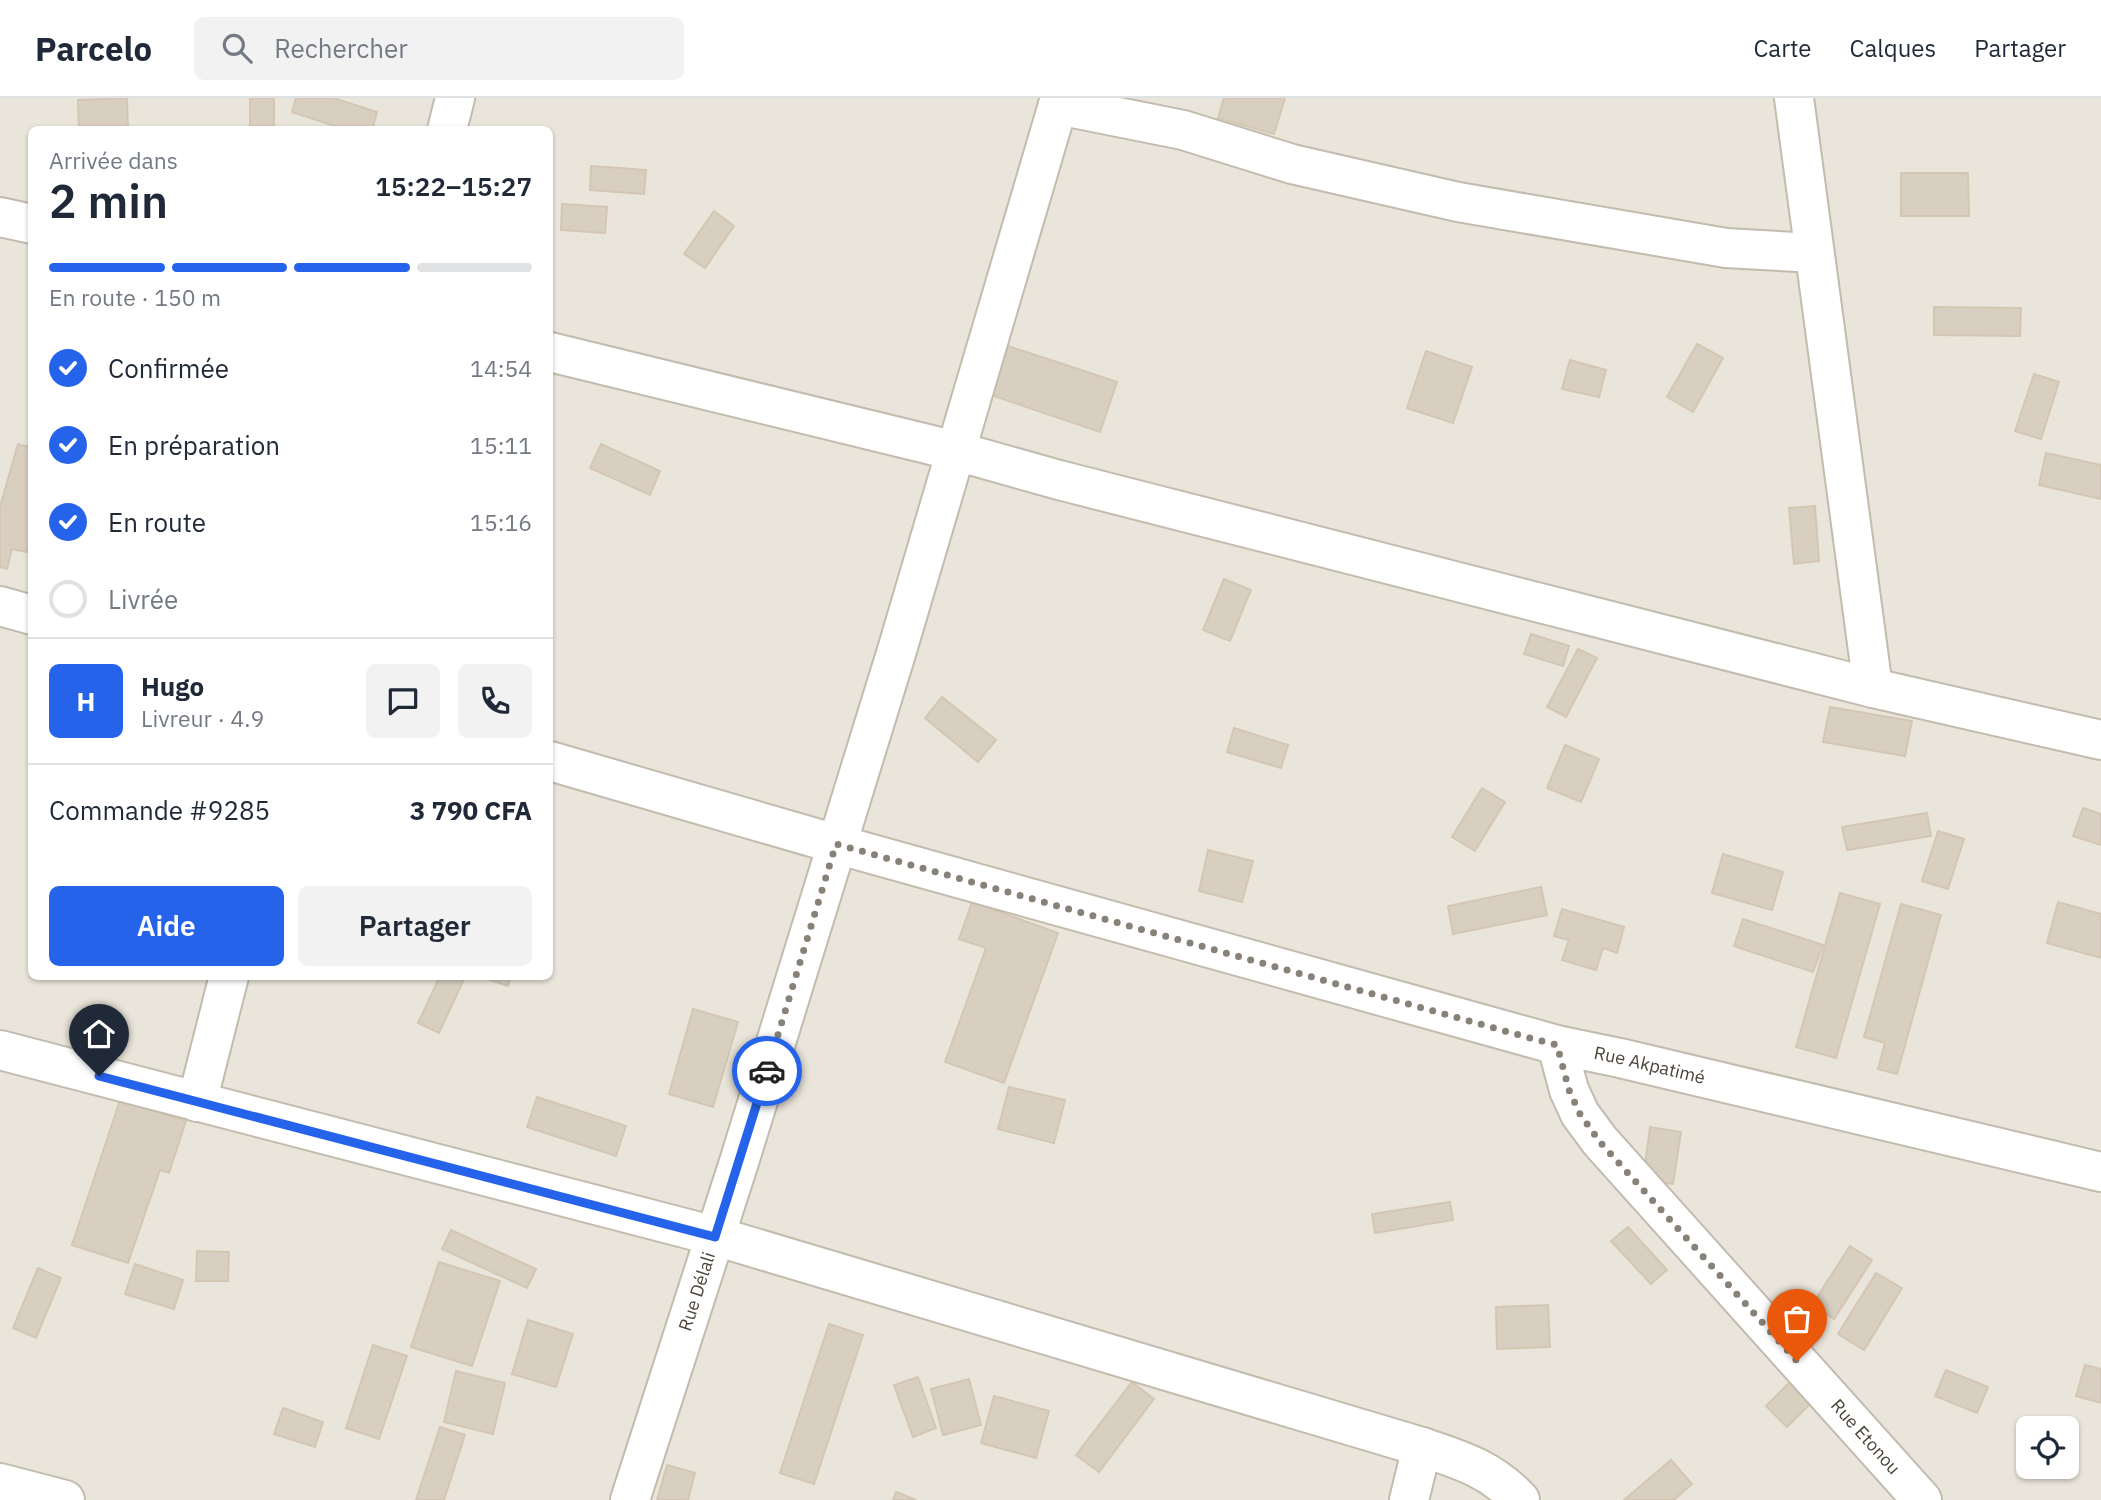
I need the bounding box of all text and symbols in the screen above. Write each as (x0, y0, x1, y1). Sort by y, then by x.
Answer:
search box (194, 17, 684, 80)
text: Parcelo (35, 27, 152, 70)
icon: search (218, 29, 256, 67)
text: Rechercher (274, 31, 408, 65)
text: Carte (1753, 32, 1812, 64)
text: Calques (1850, 32, 1936, 64)
text: Partager (1974, 32, 2066, 64)
text: Arrivée dans (49, 145, 178, 175)
text: 15:22–15:27 (375, 169, 532, 203)
text: 2 min (49, 171, 168, 231)
text: En route · 150 m (49, 282, 221, 312)
icon: check (49, 349, 87, 387)
text: Confirmée (108, 351, 229, 385)
text: 14:54 (470, 353, 532, 383)
icon: check (49, 426, 87, 464)
text: En préparation (108, 428, 280, 462)
text: 15:11 (470, 430, 532, 460)
icon: check (49, 503, 87, 541)
text: En route (108, 505, 206, 539)
text: 15:16 (470, 507, 532, 537)
text: Livrée (108, 582, 178, 616)
button: chat (366, 664, 440, 738)
button: phone (458, 664, 532, 738)
text: Hugo (141, 669, 204, 703)
text: H (77, 684, 95, 718)
text: Livreur · 4.9 (141, 703, 264, 733)
text: Commande #9285 (49, 793, 270, 827)
text: 3 790 CFA (410, 793, 532, 827)
button: Aide (49, 886, 284, 966)
button: Partager (298, 886, 532, 966)
pin (69, 1004, 129, 1076)
icon: home (80, 1015, 118, 1053)
courier (732, 1036, 802, 1106)
street label: Rue Akpatimé (1592, 1041, 1708, 1089)
icon: car (748, 1052, 786, 1090)
street label: Rue Délali (673, 1249, 720, 1334)
pin (1767, 1289, 1827, 1361)
icon: bag (1778, 1300, 1816, 1338)
street label: Rue Etonou (1826, 1394, 1905, 1479)
map controls (2016, 1416, 2079, 1479)
button: locate (2016, 1416, 2079, 1479)

